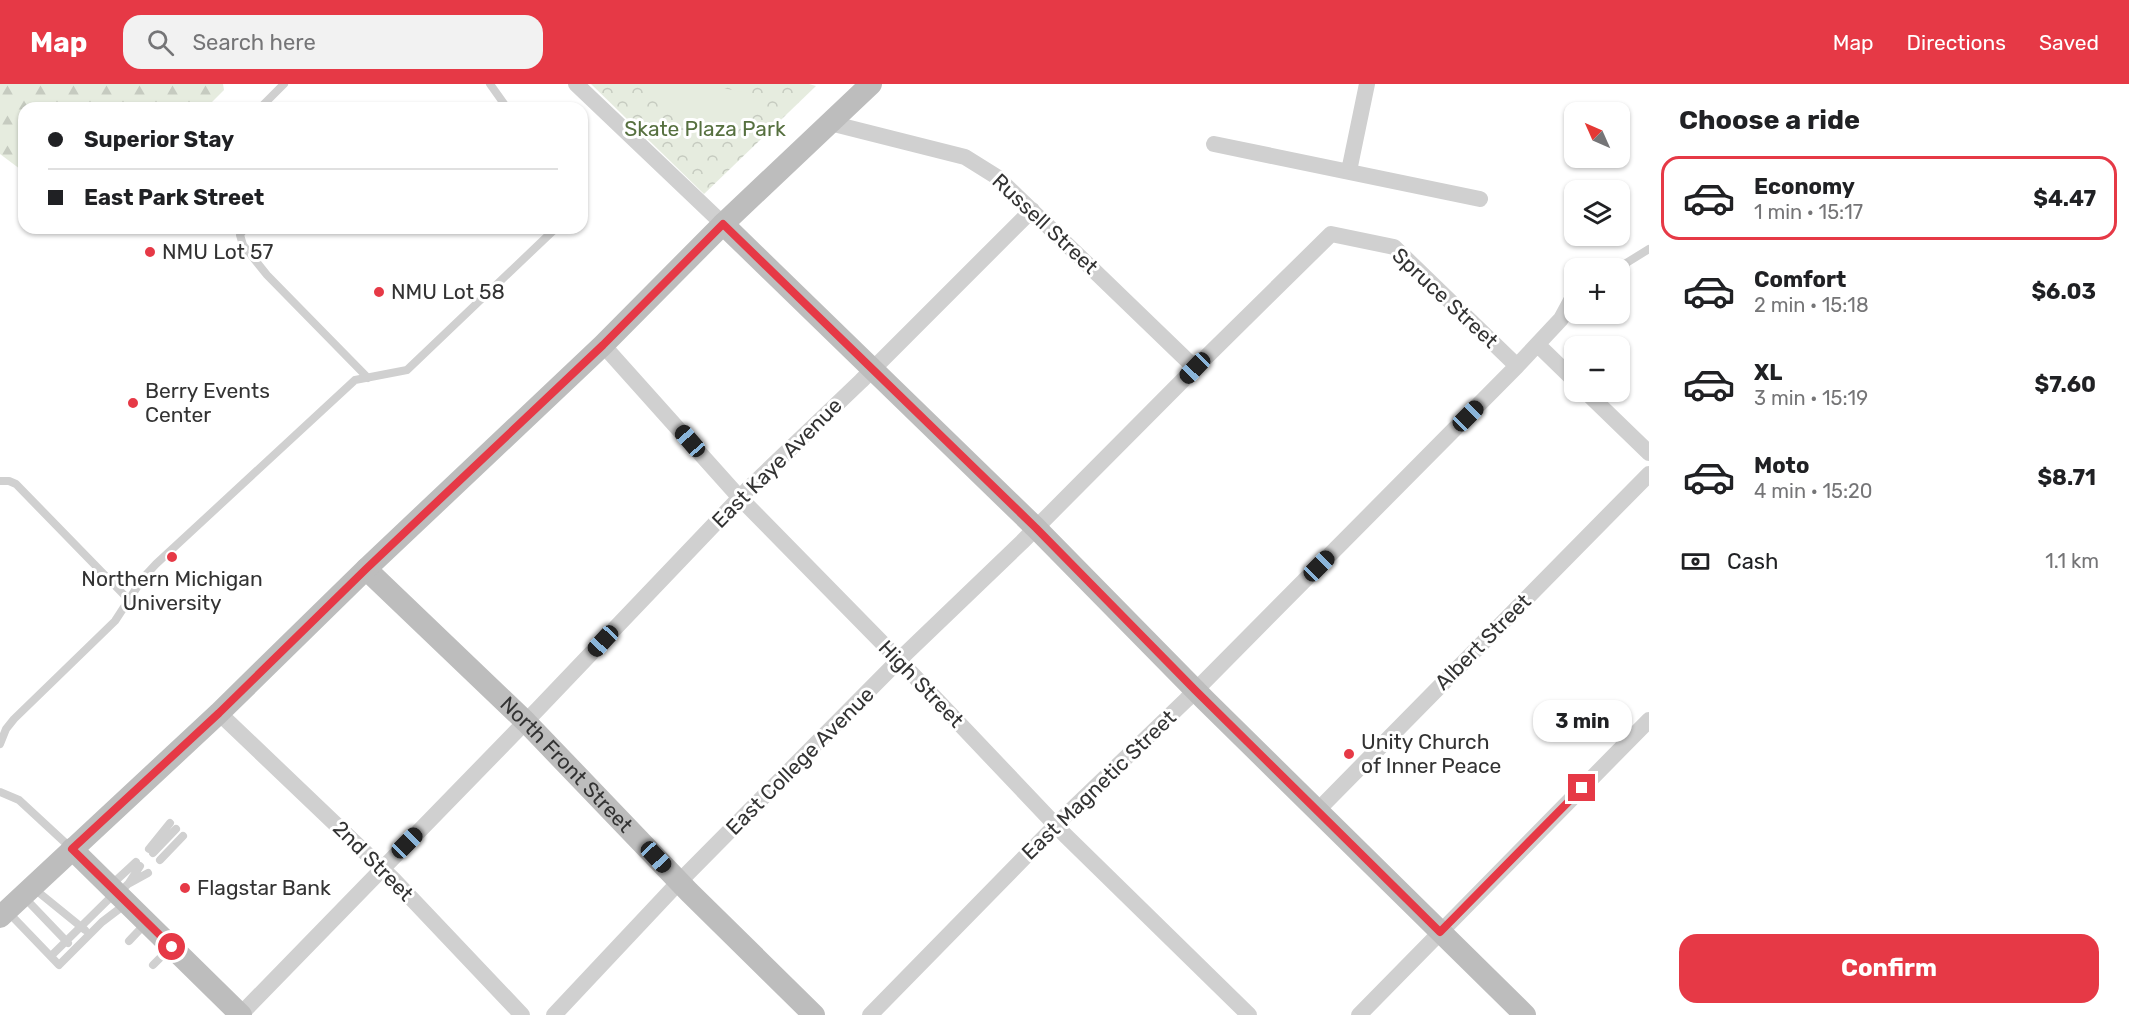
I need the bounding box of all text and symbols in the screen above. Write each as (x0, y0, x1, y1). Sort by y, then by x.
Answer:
search box (123, 15, 543, 69)
text: Map (30, 26, 87, 59)
icon: search (144, 26, 177, 59)
text: Search here (192, 29, 316, 56)
text: Map (1833, 30, 1874, 55)
text: Directions (1907, 30, 2006, 55)
text: Saved (2039, 30, 2099, 55)
north arrow (1564, 102, 1630, 168)
map controls (1564, 102, 1630, 402)
text: Choose a ride (1679, 104, 1860, 136)
park label: Skate Plaza Park (624, 116, 786, 141)
text: Superior Stay (84, 126, 234, 153)
street label: Russell Street (987, 168, 1103, 279)
icon: car (1682, 171, 1736, 225)
text: Economy (1754, 173, 1855, 200)
button: layers (1564, 180, 1630, 246)
text: East Park Street (84, 184, 264, 211)
text: $4.47 (2033, 185, 2096, 212)
text: 1 min · 15:17 (1754, 200, 1863, 224)
place label: NMU Lot 57 (162, 239, 274, 264)
street label: Spruce Street (1387, 242, 1503, 353)
marker: NMU Lot 57 (143, 245, 157, 259)
button: + (1564, 258, 1630, 324)
icon: car (1682, 264, 1736, 318)
text: Comfort (1754, 266, 1846, 293)
text: $6.03 (2031, 278, 2096, 305)
place label: NMU Lot 58 (391, 279, 505, 304)
marker: NMU Lot 58 (372, 285, 386, 299)
text: 2 min · 15:18 (1754, 293, 1869, 317)
button: − (1564, 336, 1630, 402)
car (1176, 349, 1214, 387)
icon: car (1682, 357, 1736, 411)
text: XL (1754, 359, 1782, 386)
text: $7.60 (2035, 371, 2096, 398)
place label: Berry Events Center (145, 378, 270, 427)
text: 3 min · 15:19 (1754, 386, 1868, 410)
street label: East Kaye Avenue (707, 393, 847, 533)
marker: Berry Events Center (126, 396, 140, 410)
car (1449, 397, 1487, 435)
car (671, 422, 709, 460)
icon: car (1682, 450, 1736, 504)
text: Moto (1754, 452, 1809, 479)
text: $8.71 (2037, 464, 2096, 491)
text: 4 min · 15:20 (1754, 479, 1872, 503)
icon: cash (1679, 545, 1712, 578)
car (1300, 547, 1338, 585)
text: Cash (1727, 548, 1778, 575)
text: 1.1 km (2045, 549, 2099, 573)
marker: Northern Michigan University (165, 550, 179, 564)
place label: Northern Michigan University (81, 566, 263, 615)
street label: Albert Street (1429, 588, 1536, 695)
car (584, 622, 622, 660)
street label: High Street (874, 635, 969, 732)
street label: East College Avenue (721, 682, 879, 840)
street label: North Front Street (495, 691, 638, 837)
callout: 3 min (1532, 701, 1632, 743)
street label: East Magnetic Street (1016, 705, 1181, 865)
text: 3 min (1555, 709, 1610, 733)
place label: Unity Church of Inner Peace (1361, 729, 1501, 778)
marker: Unity Church of Inner Peace (1342, 747, 1356, 761)
route end (1568, 774, 1595, 801)
street label: 2nd Street (328, 815, 419, 906)
car (388, 824, 426, 862)
car (637, 838, 675, 876)
place label: Flagstar Bank (197, 875, 331, 900)
marker: Flagstar Bank (178, 881, 192, 895)
route start (158, 933, 185, 960)
button: Confirm (1679, 934, 2099, 1003)

